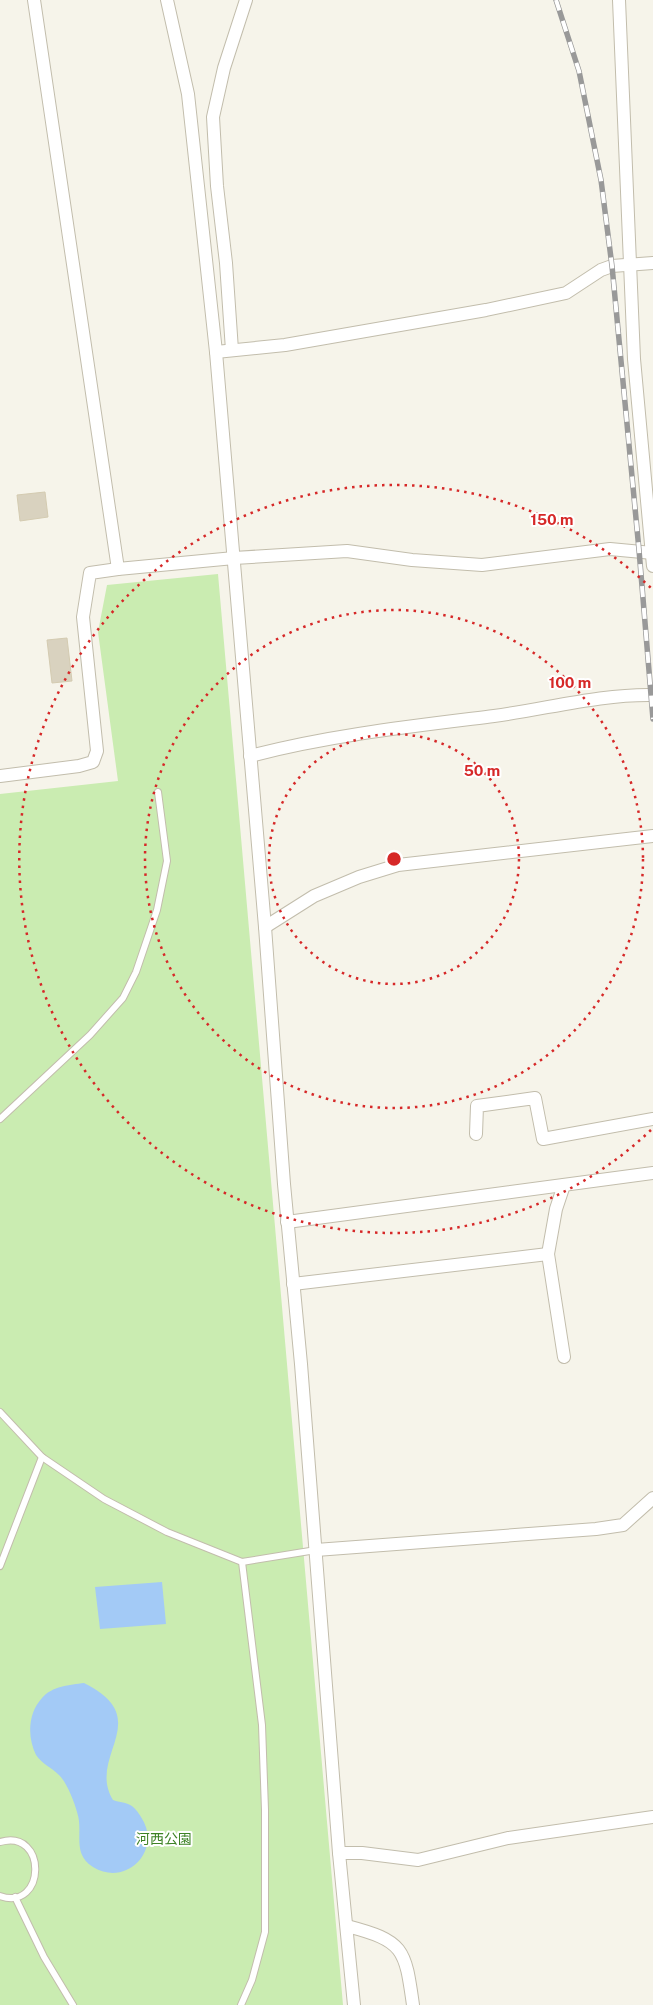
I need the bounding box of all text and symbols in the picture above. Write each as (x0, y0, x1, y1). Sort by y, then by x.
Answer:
text: 150 m (530, 511, 574, 528)
text: 100 m (549, 674, 591, 691)
text: 50 m (464, 762, 500, 779)
centre of rings (385, 850, 403, 868)
park label: 河西公園 (136, 1831, 192, 1847)

